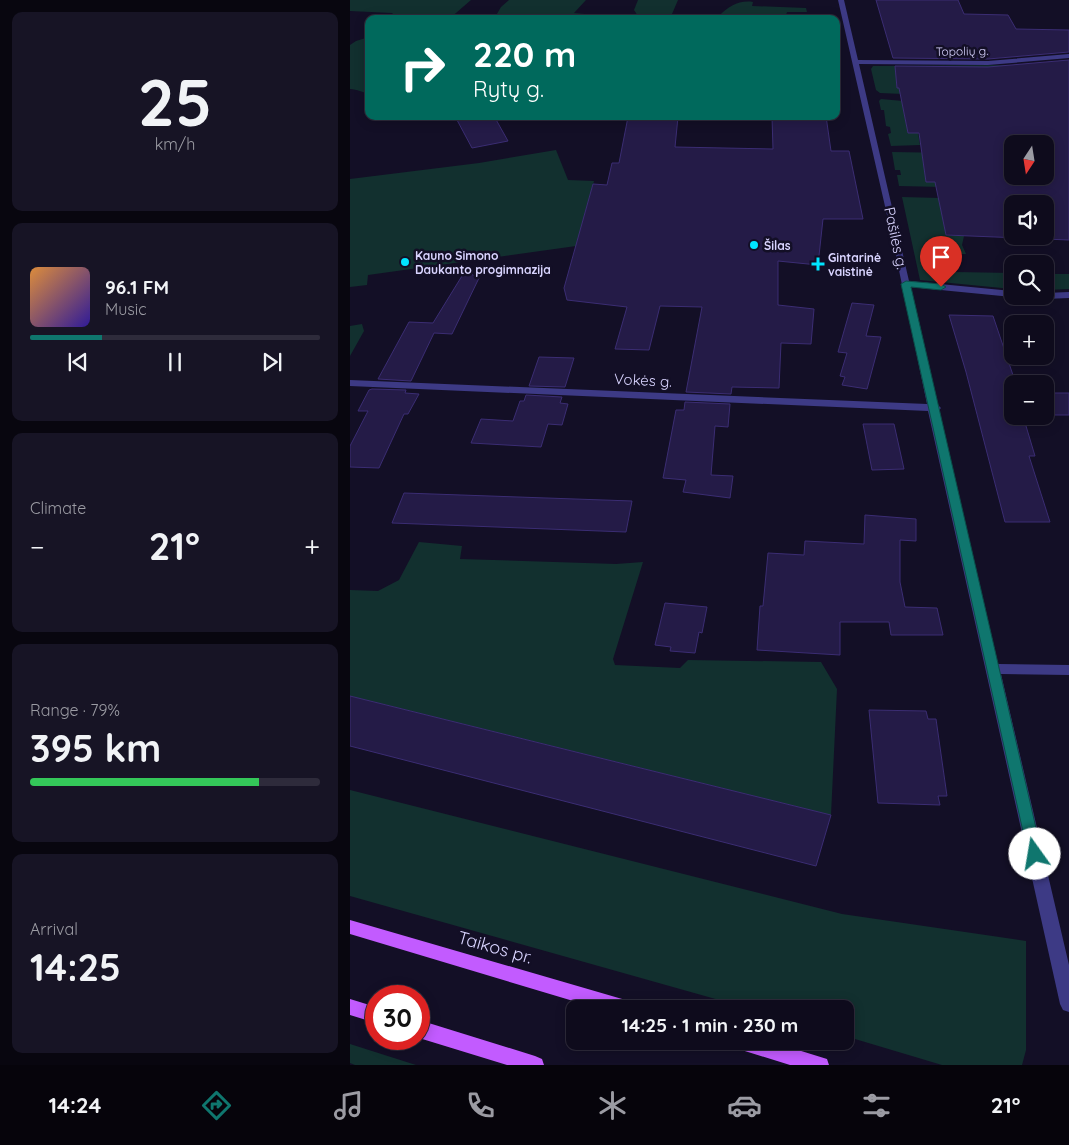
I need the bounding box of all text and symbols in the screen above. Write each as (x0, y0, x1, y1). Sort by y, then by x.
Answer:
text: 220 m (473, 32, 576, 76)
icon: right (390, 35, 455, 100)
street label: Topolių g. (936, 43, 988, 59)
text: 25 (138, 61, 212, 142)
text: Rytų g. (473, 75, 544, 103)
text: km/h (155, 134, 195, 154)
north arrow (1004, 135, 1054, 185)
map controls (1004, 135, 1054, 425)
button: sound (1004, 195, 1054, 245)
street label: Pašilės g. (880, 205, 912, 271)
pin (920, 236, 962, 287)
place label: Šilas (764, 238, 791, 253)
marker: Šilas (748, 239, 760, 251)
icon: arrive (927, 243, 955, 271)
place label: Kauno Simono Daukanto progimnazija (415, 248, 551, 277)
place label: Gintarinė vaistinė (828, 250, 881, 279)
button: search (1004, 255, 1054, 305)
marker: Kauno Simono Daukanto progimnazija (399, 256, 411, 268)
marker: Gintarinė vaistinė (812, 258, 824, 270)
text: 96.1 FM (105, 275, 169, 299)
text: Music (105, 299, 147, 319)
button: + (1004, 315, 1054, 365)
icon: previous (64, 348, 92, 376)
icon: pause (161, 348, 189, 376)
icon: next (258, 348, 286, 376)
street label: Vokės g. (614, 369, 672, 391)
button: − (1004, 375, 1054, 425)
text: Climate (30, 498, 86, 518)
text: 21° (149, 522, 200, 570)
text: − (30, 529, 45, 564)
text: + (304, 529, 320, 564)
text: Range · 79% (30, 700, 120, 720)
text: 395 km (30, 724, 161, 772)
position arrow (1008, 827, 1060, 879)
text: Arrival (30, 919, 78, 939)
street label: Taikos pr. (455, 925, 535, 969)
text: 14:25 (30, 943, 121, 991)
speed limit sign: 30 (365, 985, 430, 1050)
text: 14:25 · 1 min · 230 m (622, 1013, 798, 1037)
icon: directions (199, 1088, 234, 1123)
icon: music (331, 1088, 366, 1123)
icon: phone (463, 1088, 498, 1123)
icon: climate (595, 1088, 630, 1123)
icon: car (727, 1088, 762, 1123)
icon: filters (859, 1088, 894, 1123)
text: 14:24 (49, 1091, 101, 1119)
text: 21° (991, 1091, 1020, 1119)

